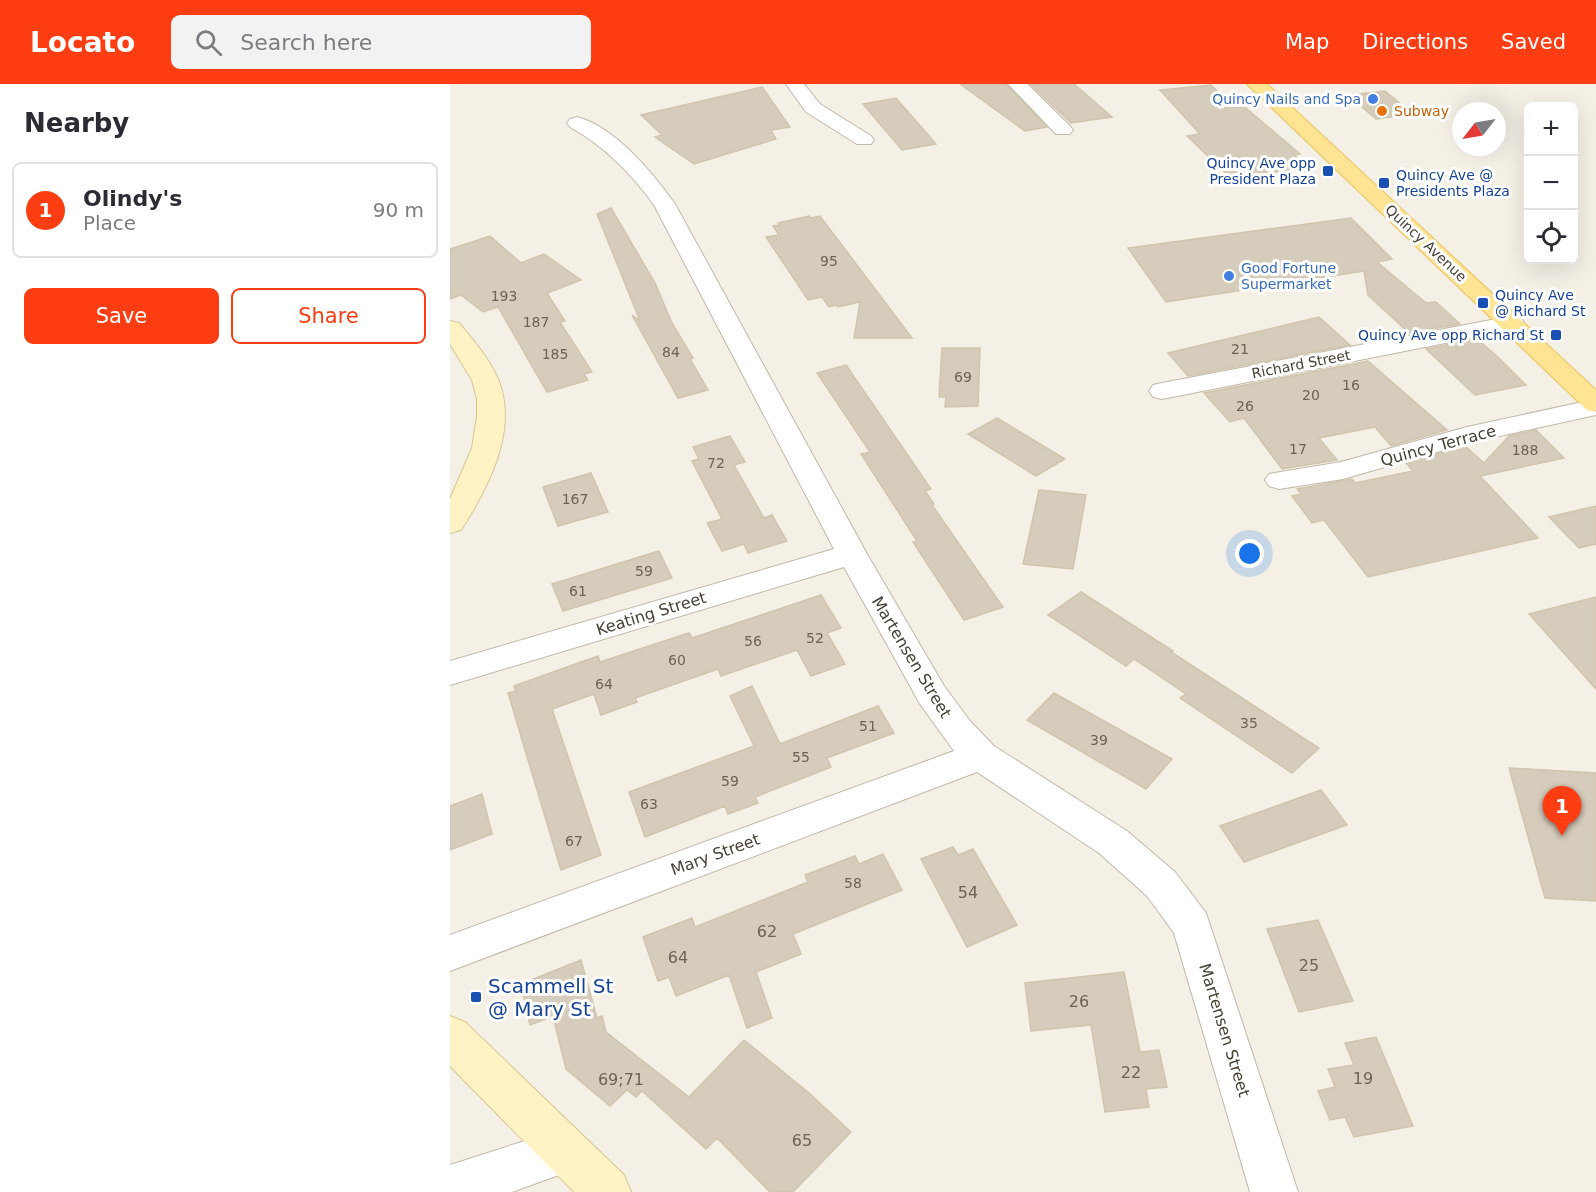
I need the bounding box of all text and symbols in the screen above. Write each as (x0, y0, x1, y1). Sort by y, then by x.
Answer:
search box (171, 15, 591, 69)
text: Locato (30, 26, 135, 59)
icon: search (192, 26, 225, 59)
text: Search here (240, 30, 372, 55)
text: Map (1285, 30, 1329, 54)
text: Directions (1362, 30, 1468, 54)
text: Saved (1501, 30, 1566, 54)
place label: Quincy Nails and Spa (1212, 91, 1361, 107)
marker: Quincy Nails and Spa (1366, 92, 1380, 106)
north arrow (1452, 102, 1506, 156)
map controls (1524, 102, 1578, 264)
button: + (1524, 102, 1578, 156)
place label: Subway (1394, 103, 1449, 119)
marker: Subway (1375, 104, 1389, 118)
text: Nearby (24, 108, 129, 138)
place label: Quincy Ave opp President Plaza (1206, 155, 1316, 187)
button: − (1524, 156, 1578, 210)
marker: Quincy Ave opp President Plaza (1321, 164, 1335, 178)
place label: Quincy Ave @ Presidents Plaza (1396, 167, 1510, 199)
marker: Quincy Ave @ Presidents Plaza (1377, 176, 1391, 190)
text: Olindy's (83, 186, 182, 211)
text: 1 (39, 198, 52, 222)
text: 90 m (373, 198, 424, 222)
street label: Quincy Avenue (1382, 201, 1470, 285)
button: locate (1524, 210, 1578, 264)
text: Place (83, 211, 136, 235)
house number: 95 (820, 253, 838, 269)
place label: Good Fortune Supermarket (1241, 260, 1336, 292)
marker: Good Fortune Supermarket (1222, 269, 1236, 283)
place label: Quincy Ave @ Richard St (1495, 287, 1586, 319)
button: Save (24, 288, 219, 344)
button: Share (231, 288, 426, 344)
house number: 193 (491, 288, 517, 304)
marker: Quincy Ave @ Richard St (1476, 296, 1490, 310)
house number: 187 (523, 314, 549, 330)
place label: Quincy Ave opp Richard St (1358, 327, 1544, 343)
marker: Quincy Ave opp Richard St (1549, 328, 1563, 342)
house number: 21 (1231, 341, 1249, 357)
house number: 84 (662, 344, 680, 360)
house number: 185 (542, 346, 568, 362)
street label: Richard Street (1250, 346, 1352, 381)
house number: 69 (954, 369, 972, 385)
house number: 16 (1342, 377, 1360, 393)
house number: 20 (1302, 387, 1320, 403)
house number: 26 (1236, 398, 1254, 414)
street label: Quincy Terrace (1378, 421, 1498, 470)
house number: 17 (1289, 441, 1307, 457)
house number: 188 (1512, 442, 1538, 458)
house number: 72 (707, 455, 725, 471)
house number: 167 (562, 491, 588, 507)
your location (1235, 539, 1264, 568)
house number: 59 (635, 563, 653, 579)
house number: 61 (569, 583, 587, 599)
street label: Keating Street (594, 588, 708, 639)
street label: Martensen Street (868, 593, 955, 721)
house number: 52 (806, 630, 824, 646)
house number: 56 (744, 633, 762, 649)
house number: 60 (668, 652, 686, 668)
house number: 64 (595, 676, 613, 692)
house number: 35 (1240, 715, 1258, 731)
house number: 51 (859, 718, 877, 734)
house number: 39 (1090, 732, 1108, 748)
house number: 55 (792, 749, 810, 765)
house number: 59 (721, 773, 739, 789)
pin: 1 (1542, 786, 1582, 836)
house number: 63 (640, 796, 658, 812)
street label: Mary Street (668, 830, 762, 879)
house number: 67 (565, 833, 583, 849)
house number: 58 (844, 875, 862, 891)
house number: 54 (958, 883, 978, 902)
house number: 62 (757, 922, 777, 941)
house number: 64 (668, 948, 688, 967)
house number: 25 (1299, 956, 1319, 975)
street label: Martensen Street (1195, 961, 1254, 1099)
place label: Scammell St @ Mary St (488, 974, 613, 1021)
marker: Scammell St @ Mary St (469, 990, 483, 1004)
house number: 26 (1069, 992, 1089, 1011)
house number: 22 (1121, 1063, 1141, 1082)
house number: 19 (1353, 1069, 1373, 1088)
house number: 69;71 (598, 1070, 644, 1089)
house number: 65 (792, 1131, 812, 1150)

